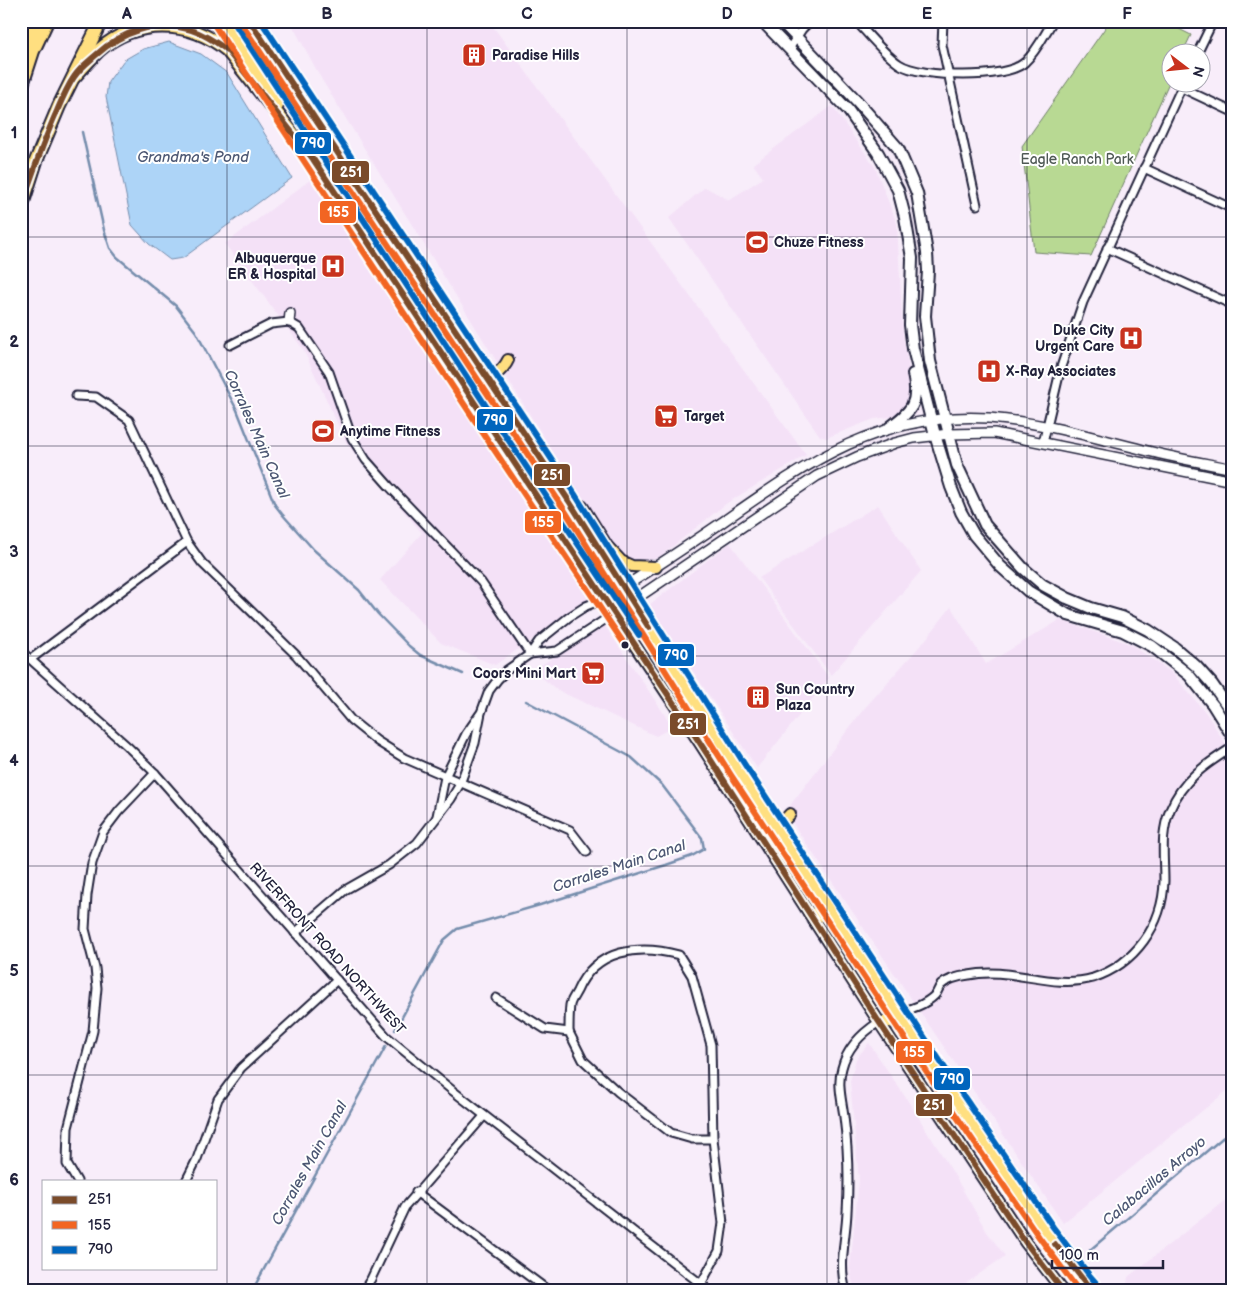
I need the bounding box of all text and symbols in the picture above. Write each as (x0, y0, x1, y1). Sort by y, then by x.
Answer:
text: A (121, 5, 132, 24)
text: B (321, 5, 333, 24)
text: C (521, 5, 533, 24)
text: D (721, 5, 733, 24)
text: E (922, 5, 932, 24)
text: F (1122, 5, 1132, 24)
building icon: Paradise Hills (461, 42, 487, 68)
north arrow (1162, 42, 1212, 92)
place label: Paradise Hills (492, 47, 580, 64)
text: N (1188, 64, 1208, 79)
text: 1 (11, 124, 17, 143)
line badge: 790 (294, 131, 332, 155)
text: 790 (301, 135, 326, 152)
water label: Grandma's Pond (137, 148, 249, 167)
park label: Eagle Ranch Park (1020, 151, 1134, 168)
line badge: 251 (331, 160, 370, 184)
text: 251 (340, 164, 362, 181)
line badge: 155 (319, 200, 357, 224)
text: 155 (327, 204, 349, 221)
sports icon: Chuze Fitness (744, 229, 770, 255)
place label: Chuze Fitness (774, 234, 864, 251)
place label: Albuquerque ER & Hospital (228, 250, 316, 283)
hospital icon: Albuquerque ER & Hospital (320, 253, 346, 279)
place label: Duke City Urgent Care (1035, 322, 1115, 355)
hospital icon: Duke City Urgent Care (1118, 325, 1144, 351)
text: 2 (9, 333, 19, 352)
hospital icon: X-Ray Associates (976, 358, 1002, 384)
place label: X-Ray Associates (1006, 363, 1116, 380)
water label: Corrales Main Canal (220, 367, 294, 502)
supermarket icon: Target (653, 403, 679, 429)
line badge: 790 (476, 408, 514, 432)
place label: Target (684, 408, 725, 425)
text: 790 (483, 412, 508, 429)
sports icon: Anytime Fitness (310, 418, 336, 444)
place label: Anytime Fitness (339, 423, 441, 440)
line badge: 251 (533, 463, 571, 487)
text: 251 (541, 467, 563, 484)
line badge: 155 (524, 510, 562, 534)
text: 155 (532, 514, 554, 531)
text: 3 (9, 543, 19, 562)
unlabelled marker (620, 640, 630, 650)
line badge: 790 (657, 643, 695, 667)
text: 790 (664, 647, 689, 664)
supermarket icon: Coors Mini Mart (580, 660, 606, 686)
place label: Coors Mini Mart (473, 665, 576, 682)
place label: Sun Country Plaza (776, 681, 855, 714)
building icon: Sun Country Plaza (745, 684, 771, 710)
line badge: 251 (669, 712, 707, 736)
text: 251 (677, 716, 699, 733)
text: 4 (9, 752, 19, 771)
water label: Corrales Main Canal (550, 836, 689, 897)
street label: RIVERFRONT ROAD NORTHWEST (246, 859, 410, 1038)
text: 5 (9, 962, 19, 981)
line badge: 155 (895, 1040, 933, 1064)
text: 155 (903, 1044, 925, 1061)
line badge: 790 (933, 1067, 971, 1091)
text: 790 (940, 1071, 965, 1088)
line badge: 251 (915, 1093, 953, 1117)
water label: Corrales Main Canal (267, 1097, 352, 1229)
text: 251 (923, 1097, 945, 1114)
water label: Calabacillas Arroyo (1099, 1132, 1210, 1230)
text: 6 (9, 1171, 19, 1190)
legend (42, 1180, 218, 1270)
text: 251 (88, 1190, 111, 1209)
text: 155 (88, 1216, 111, 1235)
scale bar (1052, 1237, 1163, 1269)
text: 790 (88, 1240, 113, 1259)
text: 100 m (1059, 1246, 1099, 1265)

